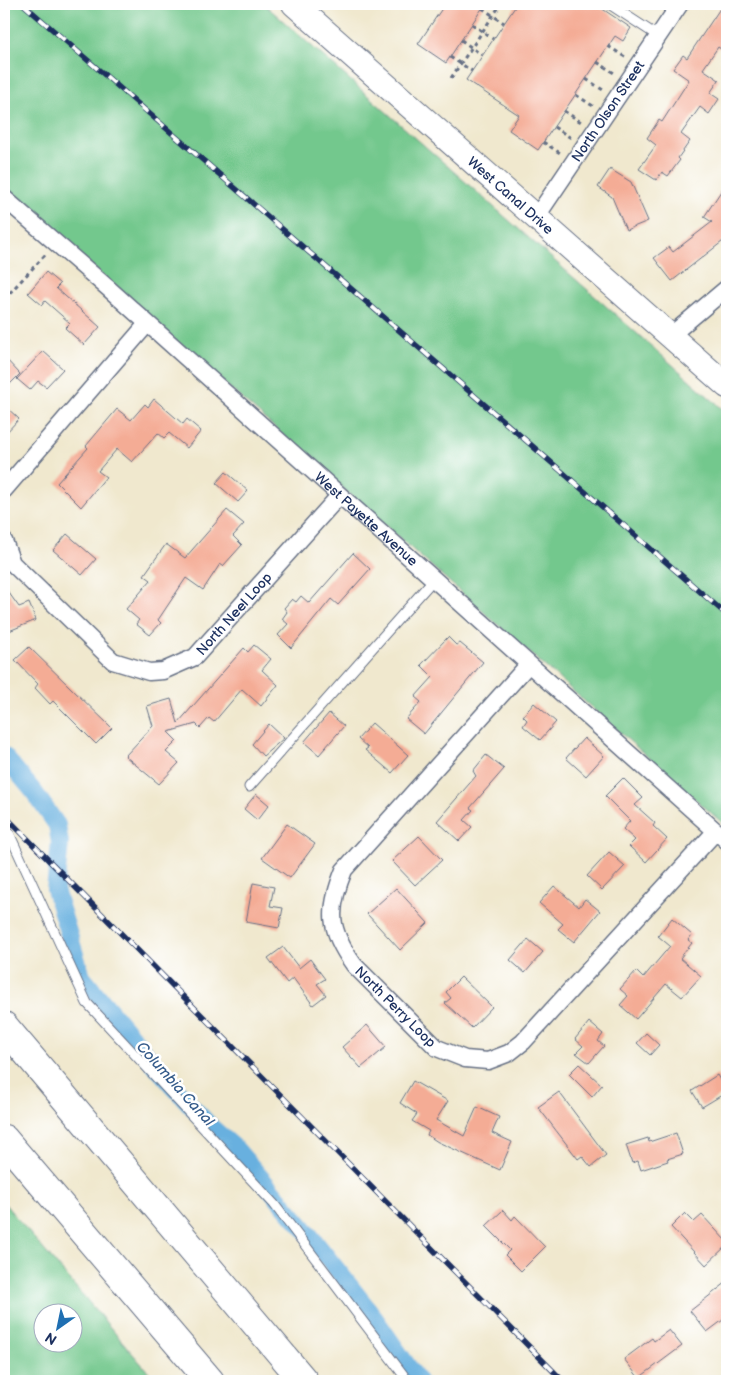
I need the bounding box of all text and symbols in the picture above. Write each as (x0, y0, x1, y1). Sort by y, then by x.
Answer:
street label: North Olson Street (568, 57, 648, 165)
street label: West Canal Drive (464, 153, 557, 238)
street label: West Payette Avenue (311, 468, 422, 569)
street label: North Neel Loop (192, 569, 275, 658)
street label: North Perry Loop (352, 963, 440, 1051)
water label: Columbia Canal (132, 1038, 218, 1131)
north arrow (32, 1302, 82, 1352)
text: N (42, 1328, 60, 1348)

